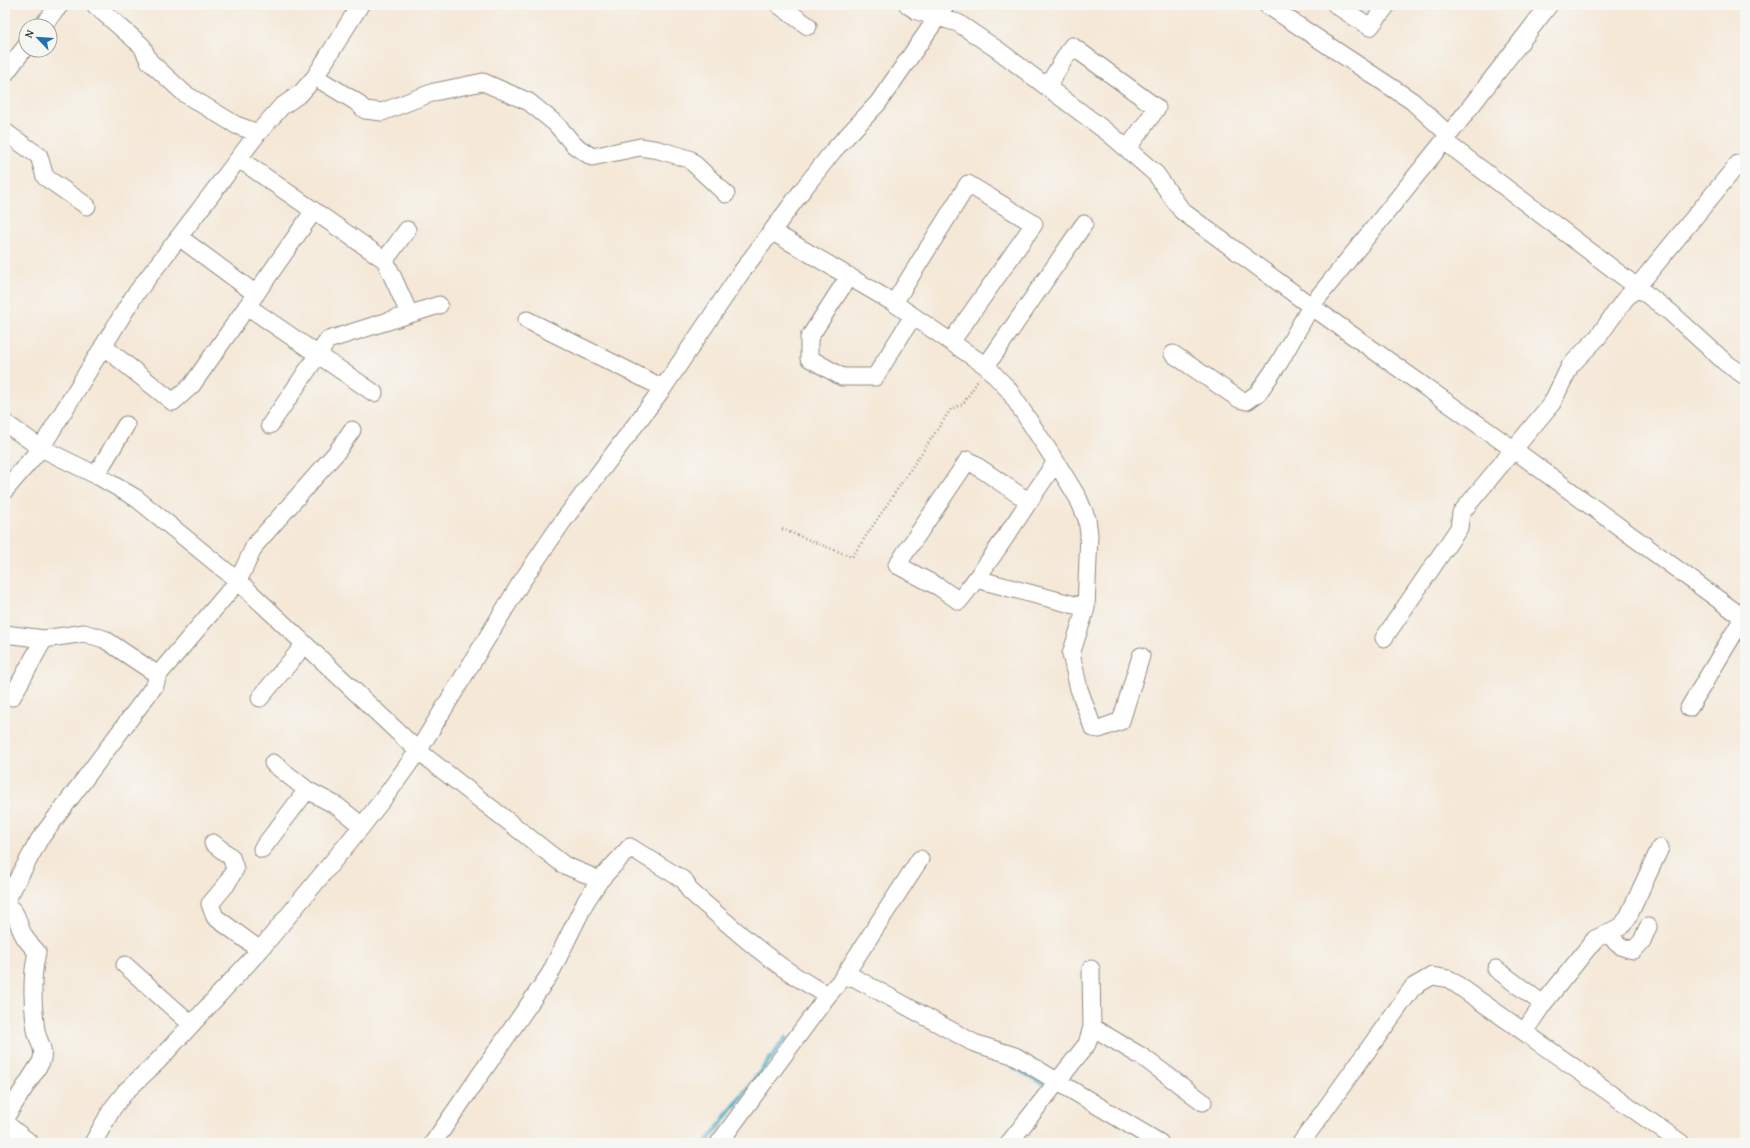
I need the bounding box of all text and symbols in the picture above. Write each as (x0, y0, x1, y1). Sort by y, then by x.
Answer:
north arrow (18, 18, 58, 58)
text: N (20, 26, 38, 40)

